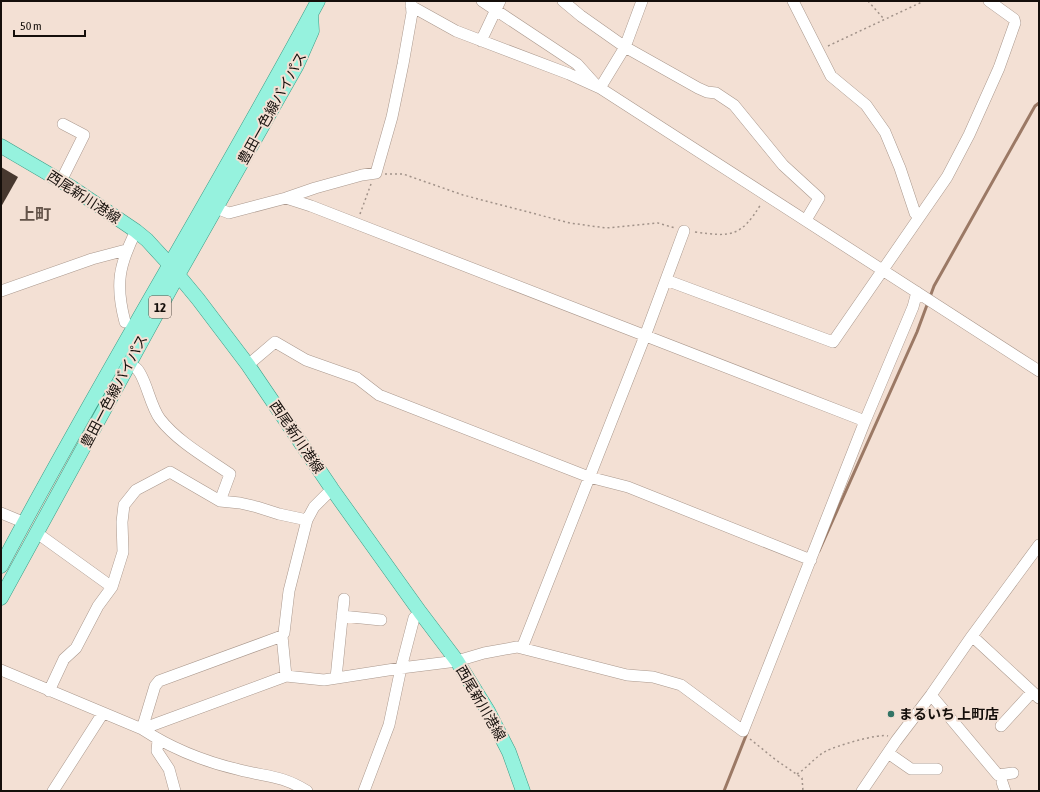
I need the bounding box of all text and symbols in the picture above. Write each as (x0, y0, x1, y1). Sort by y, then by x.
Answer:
scale bar (14, 12, 85, 38)
text: 50 m (20, 19, 42, 33)
street label: 豊田一色線バイパス (235, 49, 309, 167)
street label: 西尾新川港線 (44, 167, 124, 227)
district label: 上町 (19, 205, 51, 223)
road number: 12 (149, 296, 171, 318)
street label: 豊田一色線バイパス (77, 332, 151, 450)
street label: 西尾新川港線 (267, 398, 327, 476)
street label: 西尾新川港線 (453, 663, 509, 743)
place label: まるいち 上町店 (899, 706, 999, 722)
marker: まるいち 上町店 (886, 709, 896, 719)

